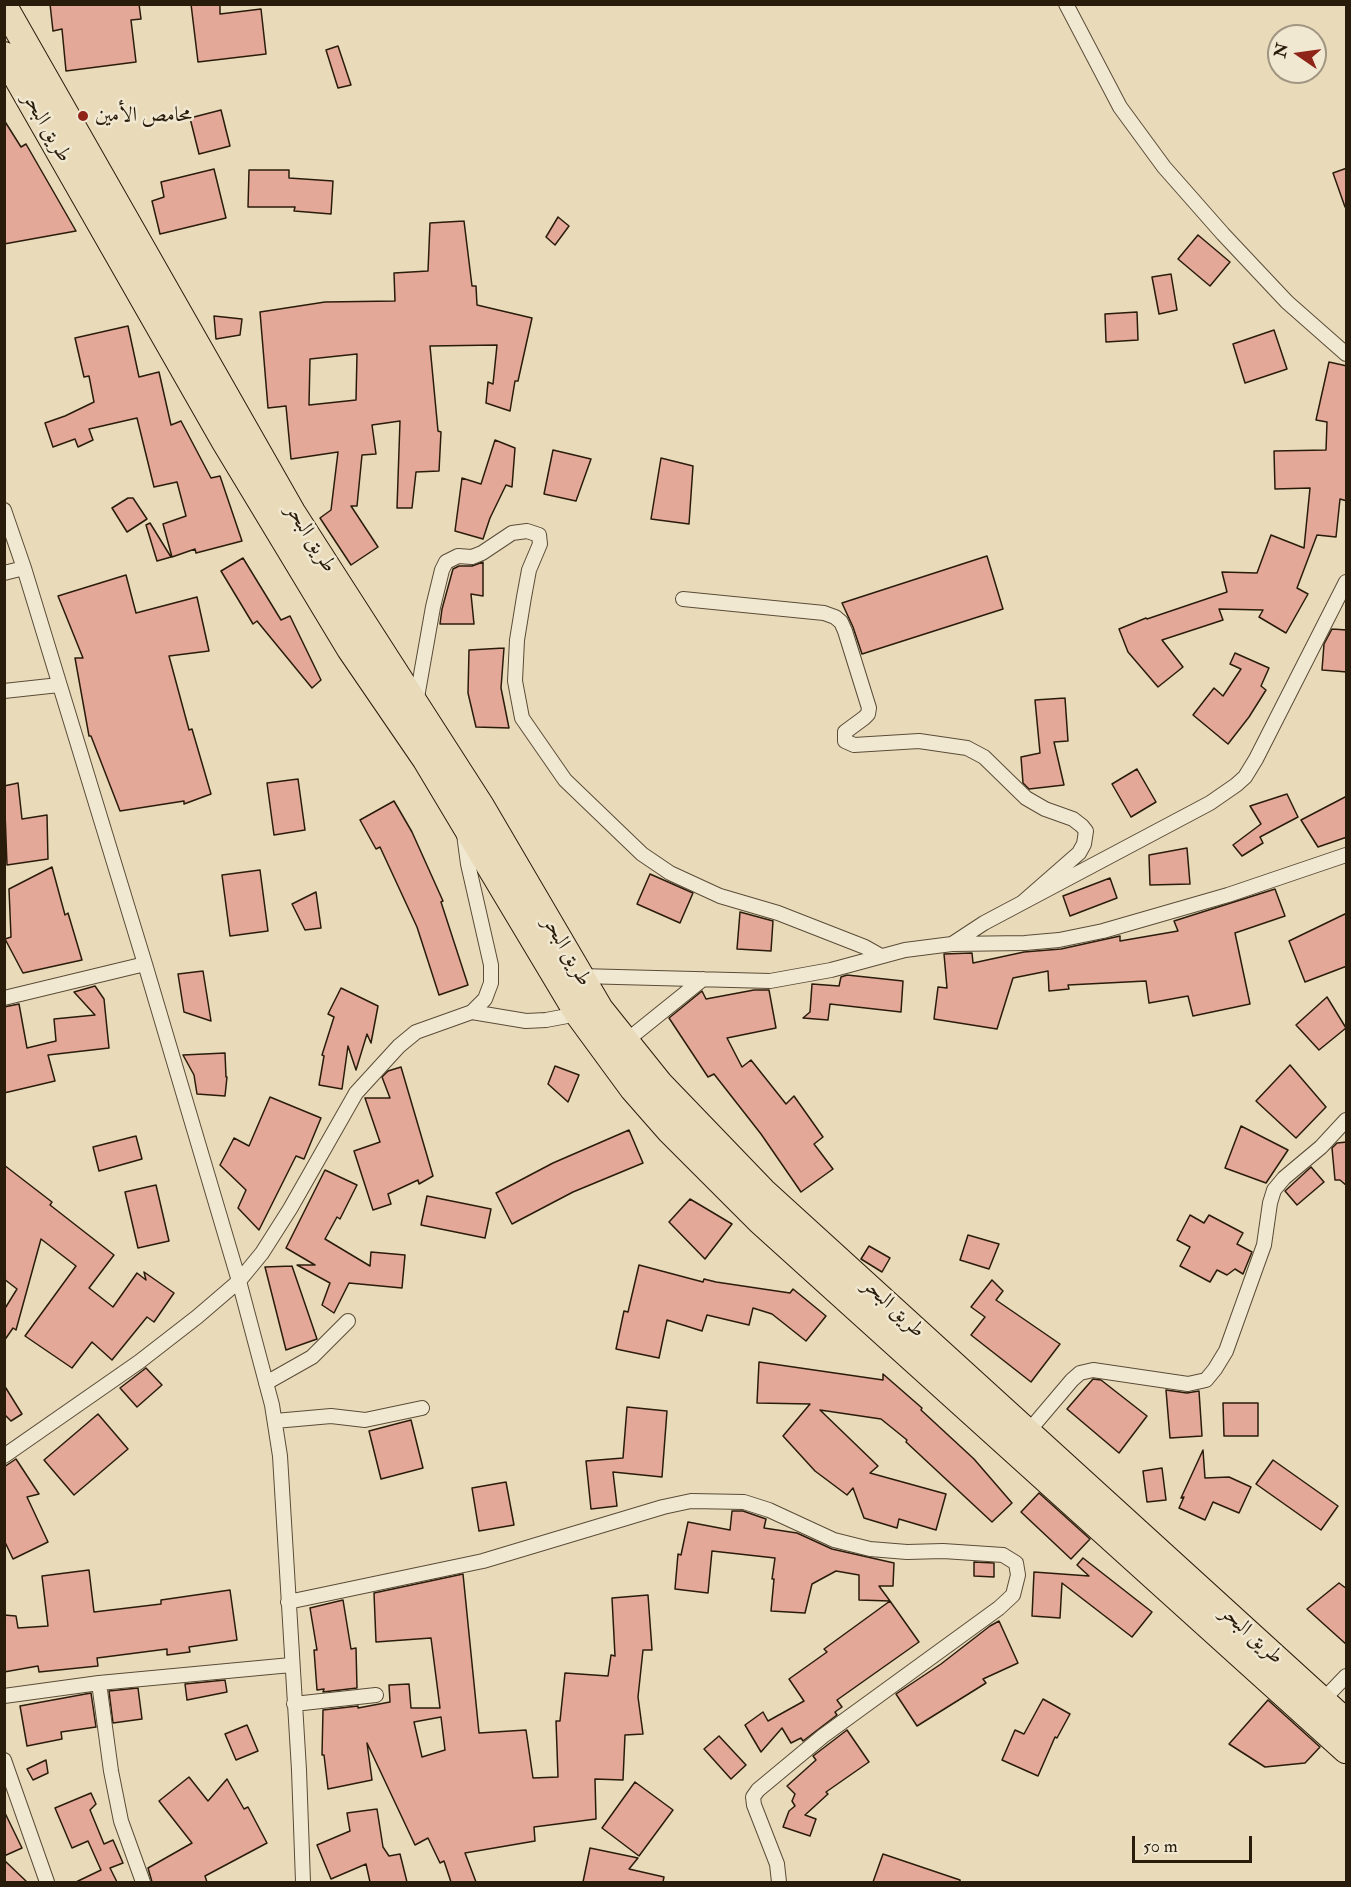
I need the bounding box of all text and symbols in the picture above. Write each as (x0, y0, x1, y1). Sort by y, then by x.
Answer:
north arrow (1267, 24, 1327, 84)
text: N (1270, 41, 1293, 60)
street label: طريق البحر (16, 89, 76, 167)
place label: محامص الأمين (95, 103, 192, 129)
marker: محامص الأمين (76, 109, 90, 123)
street label: طريق البحر (279, 500, 341, 578)
street label: طريق البحر (536, 913, 596, 991)
street label: طريق البحر (857, 1274, 929, 1344)
street label: طريق البحر (1214, 1601, 1288, 1671)
scale bar (1135, 1824, 1255, 1862)
text: 50 m (1143, 1835, 1178, 1858)

